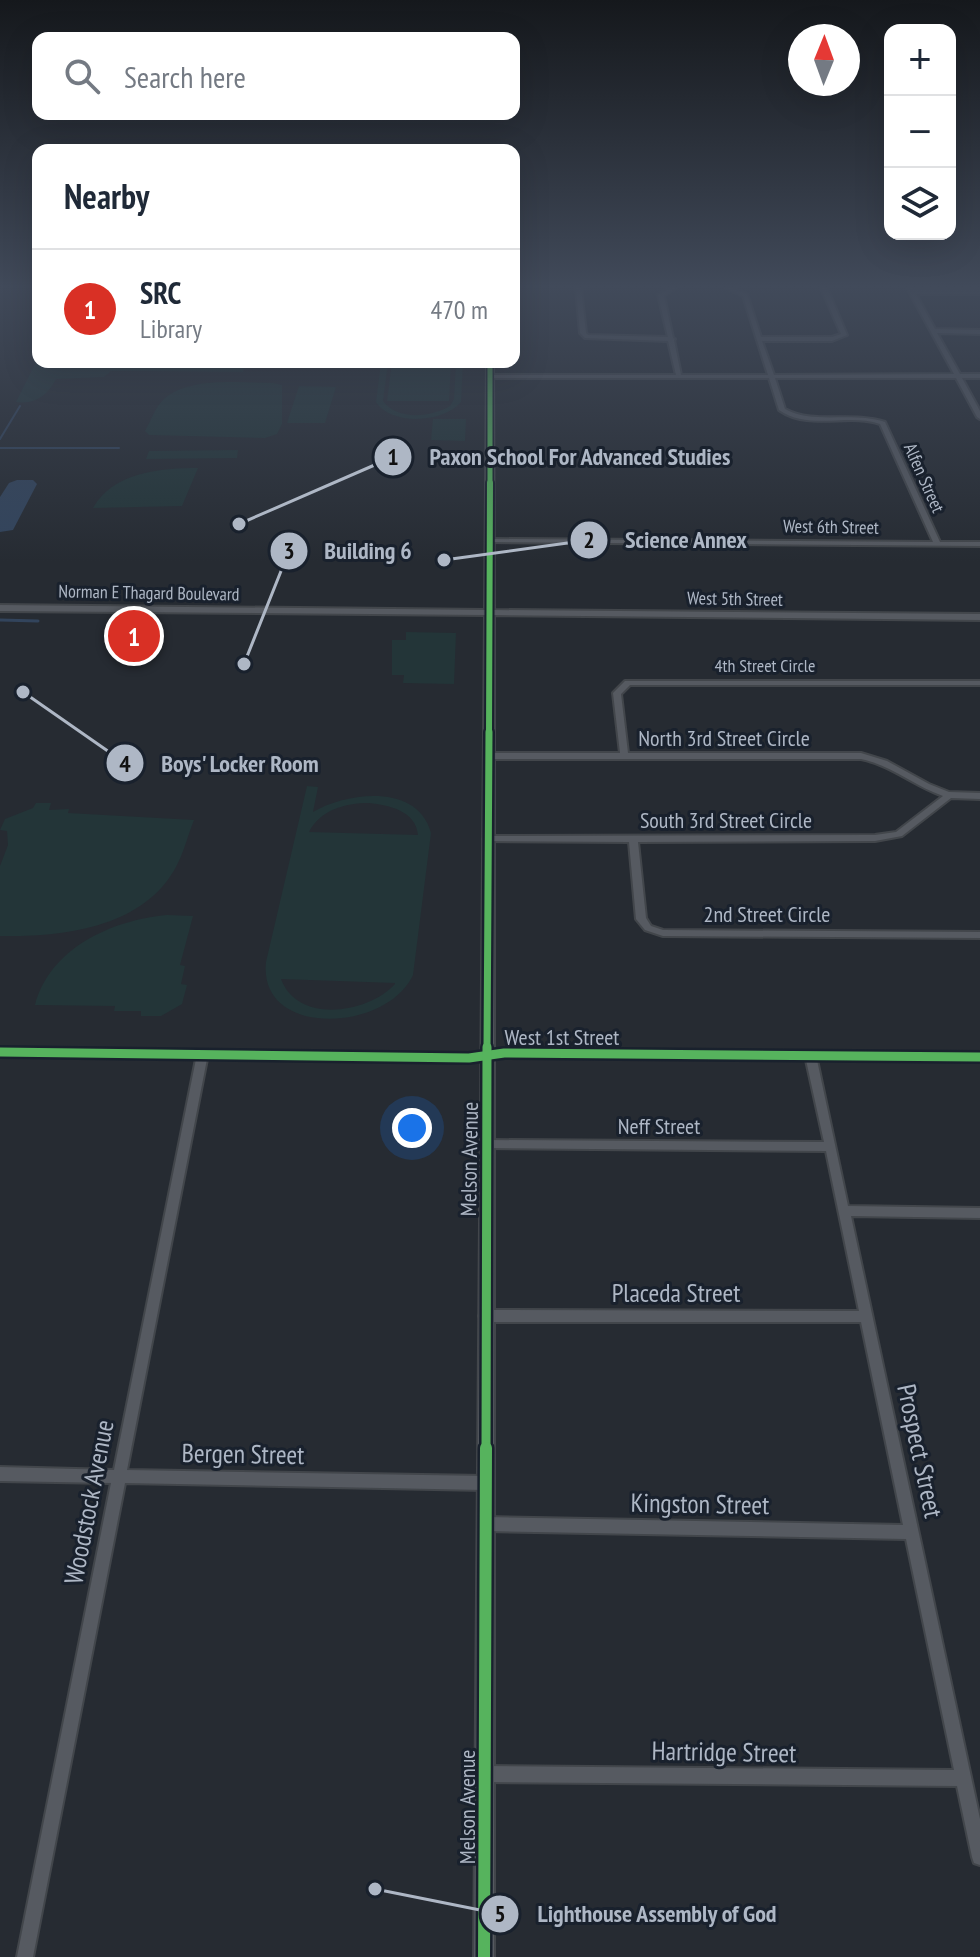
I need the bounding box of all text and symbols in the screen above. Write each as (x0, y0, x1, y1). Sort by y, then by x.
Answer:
north arrow (788, 24, 860, 96)
map controls (884, 24, 956, 240)
button: + (884, 24, 956, 96)
search box (32, 32, 520, 120)
icon: search (60, 54, 104, 98)
text: Search here (124, 57, 246, 96)
button: − (884, 96, 956, 168)
button: layers (884, 168, 956, 240)
text: Nearby (64, 174, 149, 218)
text: SRC (140, 273, 181, 312)
text: 1 (84, 293, 96, 326)
text: 470 m (430, 293, 488, 326)
text: Library (140, 312, 202, 345)
callout: Paxon School For Advanced Studies (373, 433, 747, 481)
street label: Alfen Street (899, 439, 950, 516)
text: 1 (387, 441, 399, 472)
text: Paxon School For Advanced Studies (430, 441, 730, 472)
street label: West 6th Street (783, 514, 879, 539)
callout: Science Annex (569, 516, 764, 564)
text: 2 (583, 524, 595, 555)
text: Science Annex (625, 524, 747, 555)
callout: Building 6 (269, 527, 428, 575)
text: 3 (283, 535, 295, 566)
text: Building 6 (324, 535, 412, 566)
street label: Norman E Thagard Boulevard (58, 579, 240, 606)
street label: West 5th Street (687, 586, 783, 611)
pin: 1 (108, 606, 160, 666)
street label: 4th Street Circle (715, 654, 815, 677)
street label: North 3rd Street Circle (638, 724, 810, 752)
callout: Boys' Locker Room (105, 739, 336, 787)
text: 4 (119, 748, 131, 779)
text: Boys' Locker Room (161, 748, 319, 779)
street label: South 3rd Street Circle (640, 806, 812, 834)
street label: 2nd Street Circle (704, 900, 830, 928)
street label: West 1st Street (505, 1023, 619, 1051)
street label: Melson Avenue (454, 1101, 484, 1217)
your location (392, 1108, 432, 1148)
street label: Neff Street (618, 1112, 700, 1140)
street label: Placeda Street (612, 1276, 740, 1309)
street label: Prospect Street (890, 1381, 951, 1521)
street label: Woodstock Avenue (56, 1417, 121, 1587)
street label: Bergen Street (181, 1436, 305, 1471)
street label: Kingston Street (630, 1486, 770, 1521)
street label: Hartridge Street (651, 1734, 797, 1769)
street label: Melson Avenue (453, 1750, 481, 1864)
callout: Lighthouse Assembly of God (480, 1890, 793, 1938)
text: 5 (494, 1898, 506, 1929)
text: Lighthouse Assembly of God (537, 1898, 777, 1929)

